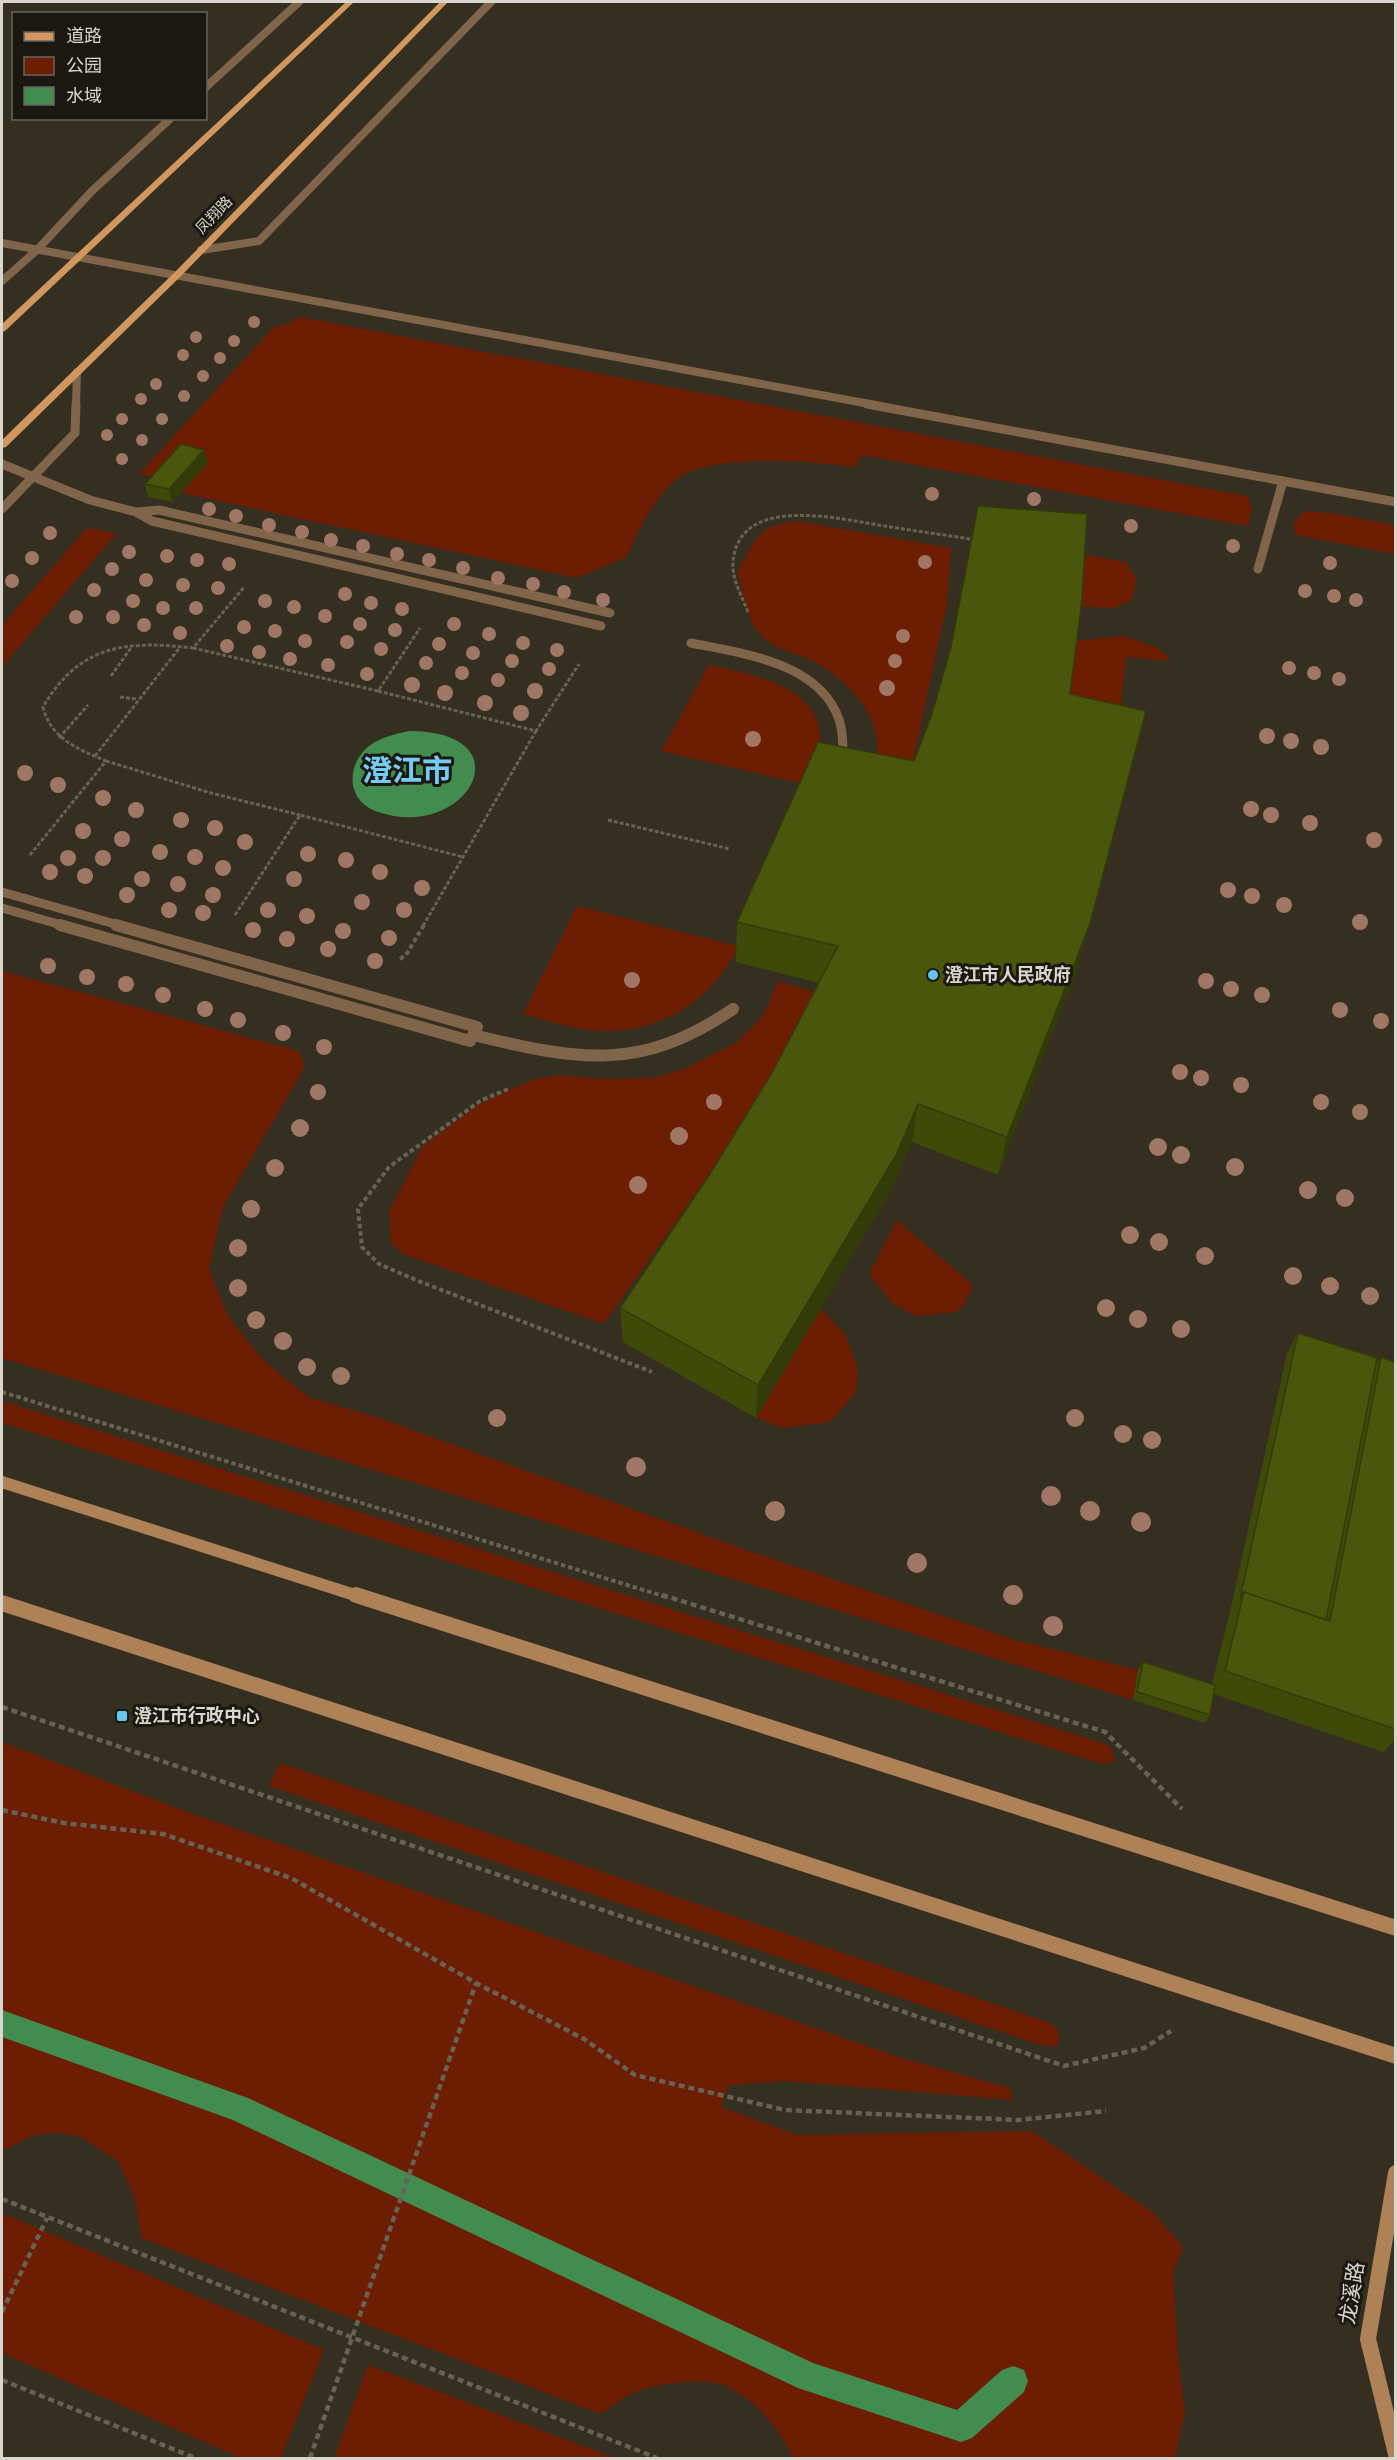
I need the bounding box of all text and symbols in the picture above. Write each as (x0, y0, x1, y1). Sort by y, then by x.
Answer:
legend (12, 12, 207, 120)
text: 道路 (66, 24, 102, 49)
text: 公园 (66, 54, 102, 79)
text: 水域 (66, 84, 102, 109)
street label: 凤翔路 (191, 192, 238, 239)
district label: 澄江市 (362, 750, 452, 793)
place label: 澄江市人民政府 (945, 963, 1071, 988)
marker: 澄江市人民政府 (926, 968, 940, 982)
place label: 澄江市行政中心 (134, 1704, 260, 1729)
marker: 澄江市行政中心 (115, 1709, 129, 1723)
street label: 龙溪路 (1332, 2260, 1372, 2326)

